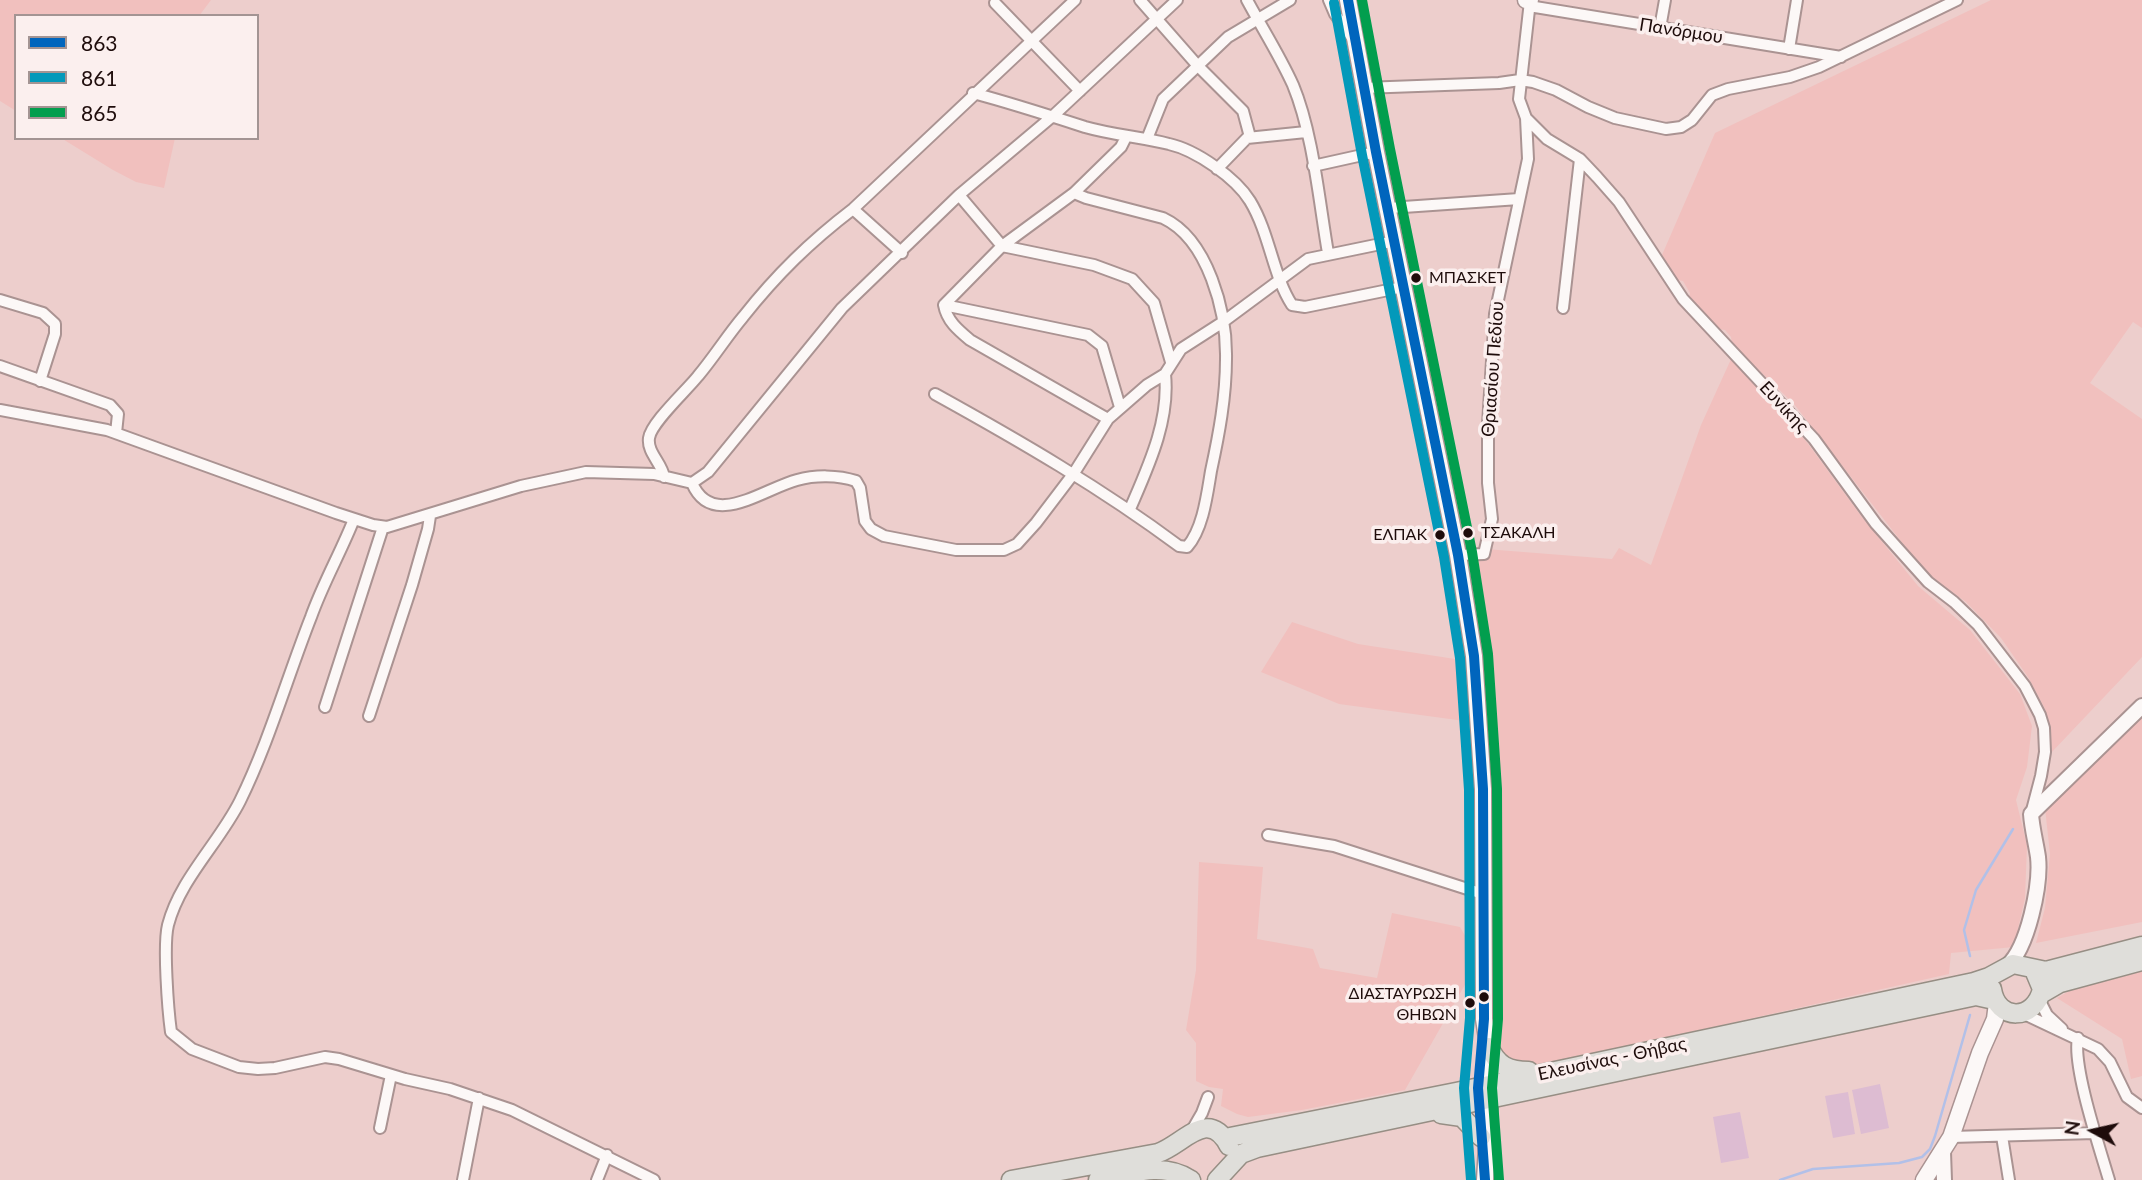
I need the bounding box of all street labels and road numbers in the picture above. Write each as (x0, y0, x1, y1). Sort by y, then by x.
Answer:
street label: Πανόρμου (1638, 14, 1724, 48)
street label: Θριασίου Πεδίου (1477, 300, 1509, 438)
street label: Ευνίκης (1755, 377, 1813, 437)
street label: Ελευσίνας - Θήβας (1536, 1033, 1688, 1085)

